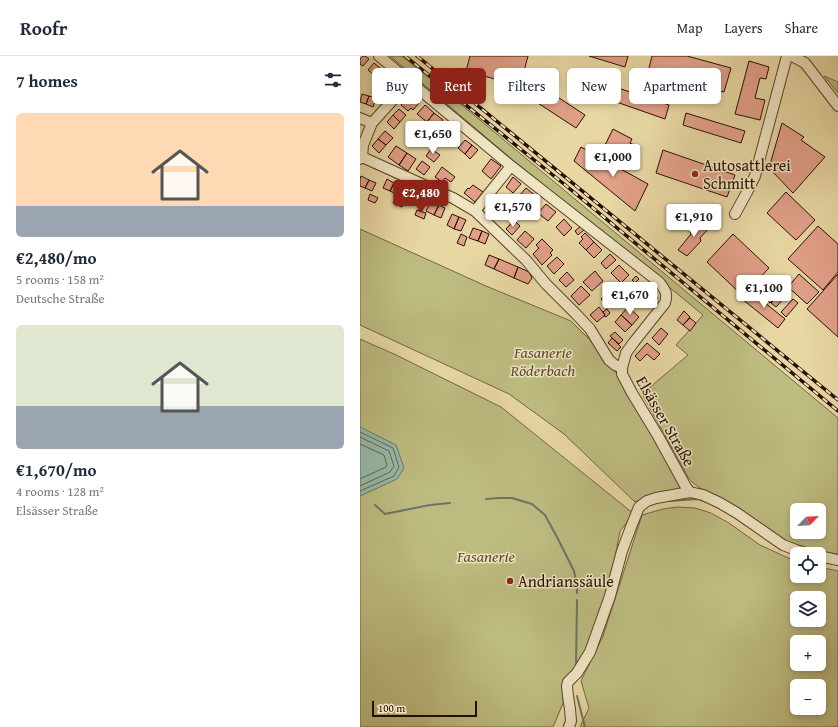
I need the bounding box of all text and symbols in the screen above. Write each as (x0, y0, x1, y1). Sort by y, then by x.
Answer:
text: Roofr (20, 14, 67, 42)
text: Map (677, 18, 703, 38)
text: Layers (725, 18, 763, 38)
text: Share (785, 18, 818, 38)
text: 7 homes (16, 68, 78, 93)
chip: Buy (372, 68, 422, 104)
chip: Rent (430, 68, 486, 104)
chip: Filters (494, 68, 559, 104)
chip: New (567, 68, 621, 104)
chip: Apartment (629, 68, 721, 104)
icon: filters (322, 69, 344, 91)
pin: €1,650 (400, 121, 466, 155)
text: €1,650 (414, 124, 452, 143)
icon: home (144, 139, 216, 211)
pin: €1,000 (580, 144, 646, 178)
text: €1,000 (594, 147, 632, 166)
place label: Autosattlerei Schmitt (703, 153, 791, 195)
marker: Autosattlerei Schmitt (690, 169, 700, 179)
pin: €2,480 (388, 180, 454, 214)
text: €2,480 (402, 183, 440, 202)
pin: €1,570 (480, 194, 546, 228)
text: €1,570 (494, 197, 532, 216)
pin: €1,910 (661, 204, 727, 238)
text: €1,910 (675, 207, 713, 226)
text: €2,480/mo (16, 245, 97, 270)
text: 5 rooms · 158 m² (16, 270, 104, 289)
pin: €1,100 (731, 275, 797, 309)
text: €1,100 (745, 278, 783, 297)
pin: €1,670 (597, 282, 663, 316)
text: €1,670 (611, 285, 649, 304)
text: Deutsche Straße (16, 289, 105, 308)
park label: Fasanerie Röderbach (510, 340, 575, 382)
icon: home (144, 351, 216, 423)
street label: Elsässer Straße (630, 371, 702, 471)
text: €1,670/mo (16, 457, 97, 482)
text: 4 rooms · 128 m² (16, 482, 104, 501)
text: Elsässer Straße (16, 501, 98, 520)
north arrow (790, 503, 826, 539)
map controls (790, 503, 826, 715)
park label: Fasanerie (456, 544, 516, 568)
button: locate (790, 547, 826, 583)
place label: Andrianssäule (518, 569, 614, 593)
marker: Andrianssäule (505, 576, 515, 586)
button: layers (790, 591, 826, 627)
button: + (790, 635, 826, 671)
button: − (790, 679, 826, 715)
scale bar (372, 699, 477, 718)
text: 100 m (378, 700, 405, 716)

